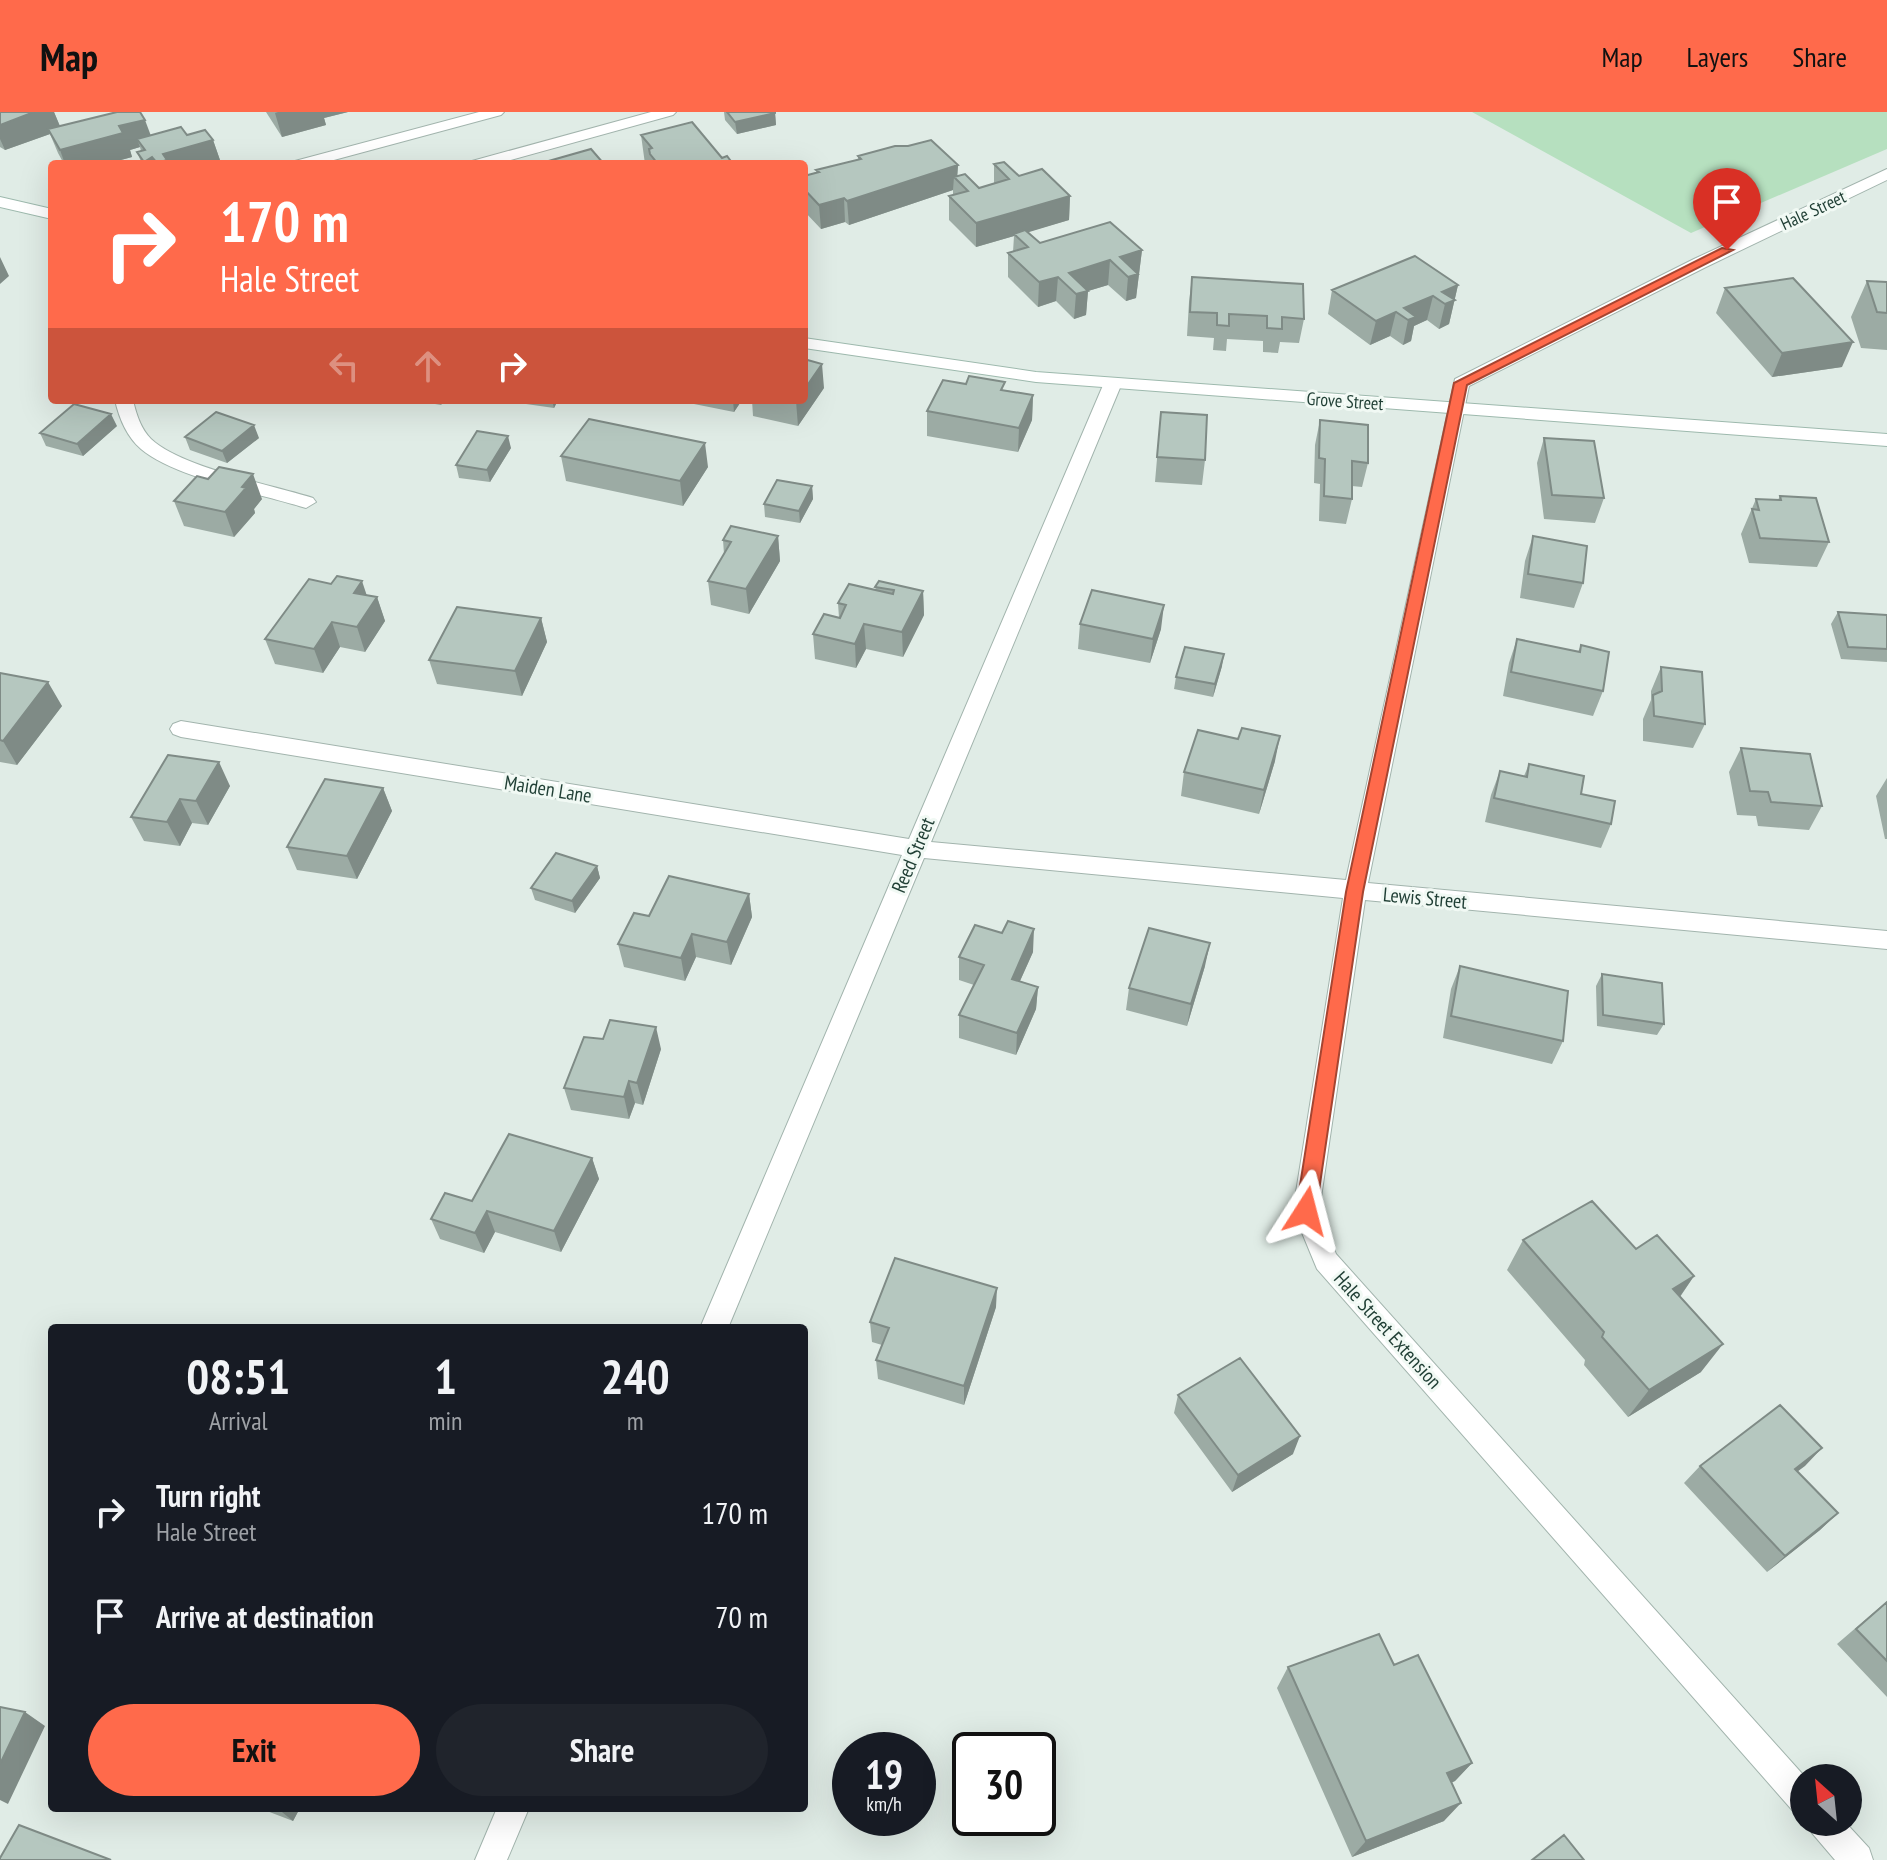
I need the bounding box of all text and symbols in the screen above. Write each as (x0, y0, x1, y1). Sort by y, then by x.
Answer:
text: Map (40, 32, 98, 81)
text: Map (1601, 38, 1643, 75)
text: Layers (1687, 38, 1748, 75)
text: Share (1792, 38, 1847, 75)
pin (1693, 168, 1761, 250)
icon: arrive (1705, 180, 1749, 224)
text: 170 m (220, 185, 349, 257)
street label: Hale Street (1777, 185, 1849, 235)
icon: right (88, 192, 192, 296)
text: Hale Street (220, 255, 359, 302)
icon: left (322, 344, 366, 388)
icon: ahead (406, 344, 450, 388)
icon: right (490, 344, 534, 388)
street label: Grove Street (1306, 387, 1384, 415)
street label: Maiden Lane (502, 769, 594, 809)
street label: Reed Street (886, 813, 941, 897)
street label: Lewis Street (1382, 881, 1468, 915)
position arrow (1264, 1169, 1348, 1253)
street label: Hale Street Extension (1328, 1266, 1448, 1394)
text: 08:51 (186, 1345, 290, 1407)
text: 1 (434, 1345, 457, 1407)
text: 240 (601, 1345, 670, 1407)
text: Arrival (209, 1404, 268, 1437)
text: min (428, 1404, 462, 1437)
text: m (627, 1404, 644, 1437)
text: Turn right (156, 1476, 260, 1515)
icon: right (88, 1490, 132, 1534)
text: 170 m (702, 1493, 768, 1532)
text: Hale Street (156, 1515, 256, 1548)
icon: arrive (88, 1594, 132, 1638)
text: Arrive at destination (156, 1597, 374, 1636)
text: 70 m (715, 1597, 768, 1636)
button: Exit (88, 1704, 420, 1796)
button: Share (436, 1704, 768, 1796)
speed limit sign: 30 (952, 1732, 1056, 1836)
text: 19 (865, 1748, 903, 1800)
north arrow (1790, 1764, 1862, 1836)
map controls (1790, 1764, 1862, 1836)
text: km/h (866, 1791, 902, 1817)

